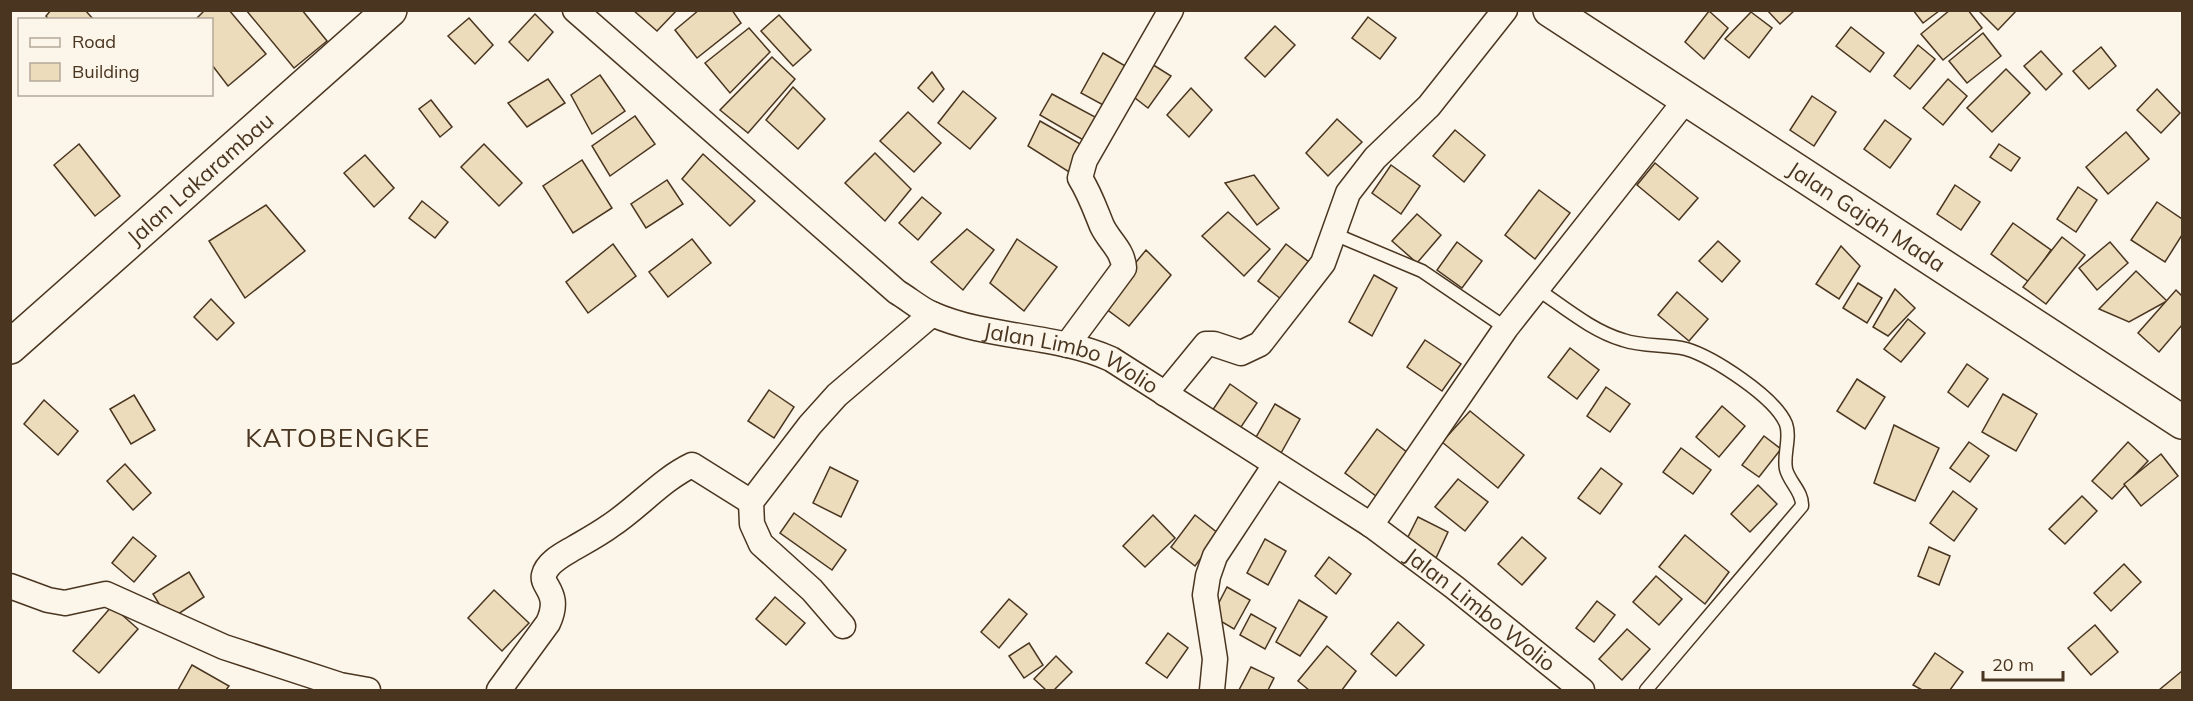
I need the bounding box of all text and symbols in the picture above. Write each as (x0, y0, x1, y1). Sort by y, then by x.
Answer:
legend (18, 18, 213, 96)
text: Road (72, 30, 116, 53)
text: Building (72, 60, 140, 83)
street label: Jalan Lakarambau (121, 106, 279, 251)
street label: Jalan Gajah Mada (1783, 155, 1951, 278)
street label: Jalan Limbo Wolio (981, 316, 1164, 400)
district label: KATOBENGKE (245, 421, 431, 454)
street label: Jalan Limbo Wolio (1399, 541, 1561, 677)
scale bar (1983, 644, 2062, 682)
text: 20 m (1992, 653, 2034, 676)

